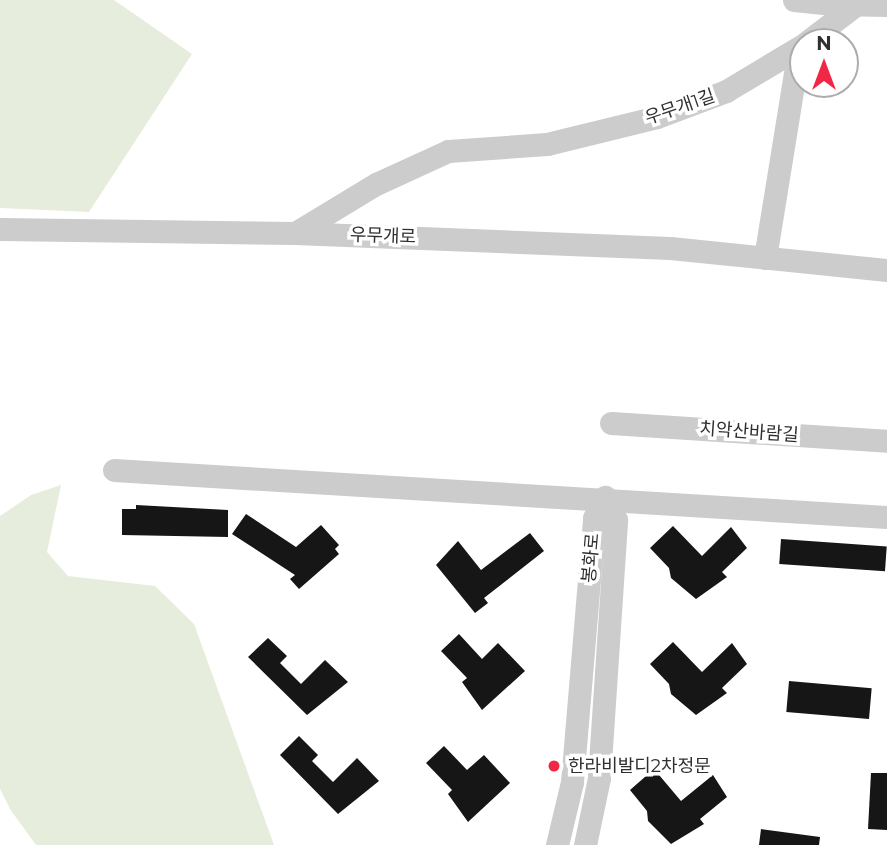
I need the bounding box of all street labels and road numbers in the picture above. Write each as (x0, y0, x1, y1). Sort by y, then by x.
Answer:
street label: 우무개1길 (642, 85, 718, 129)
street label: 우무개로 (350, 224, 416, 248)
street label: 치악산바람길 (699, 418, 799, 446)
street label: 봉화로 (578, 532, 604, 584)

